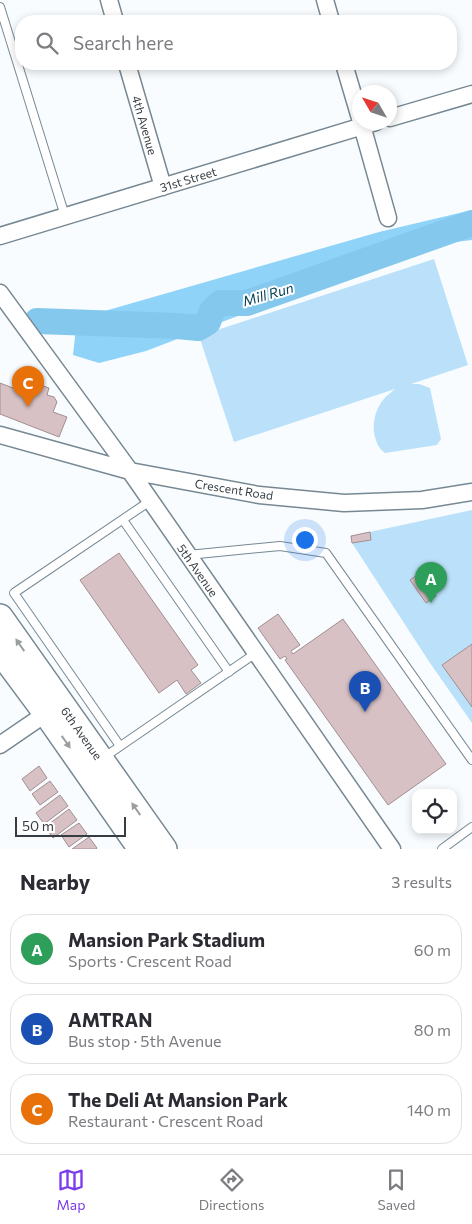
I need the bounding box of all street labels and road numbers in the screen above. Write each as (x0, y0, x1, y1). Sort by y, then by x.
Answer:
street label: 4th Avenue (130, 94, 160, 156)
street label: 31st Street (158, 164, 218, 194)
street label: Crescent Road (194, 476, 274, 502)
street label: 5th Avenue (175, 541, 221, 599)
street label: 6th Avenue (59, 704, 105, 762)

